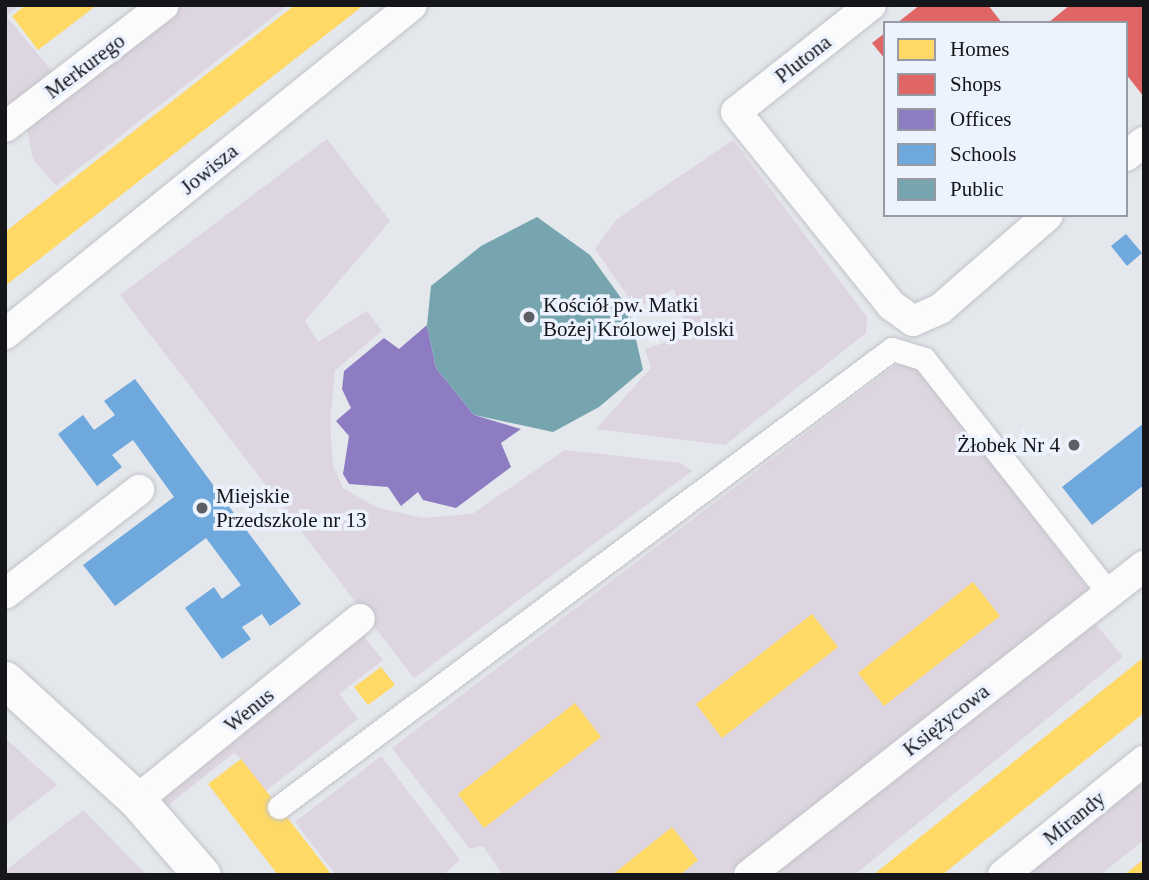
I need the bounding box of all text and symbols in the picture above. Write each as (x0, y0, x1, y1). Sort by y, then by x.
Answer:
legend (883, 21, 1128, 217)
street label: Merkurego (40, 28, 130, 104)
street label: Plutona (770, 29, 836, 89)
text: Homes (950, 37, 1010, 61)
text: Shops (950, 72, 1001, 96)
text: Offices (950, 107, 1011, 131)
street label: Jowisza (175, 138, 243, 200)
text: Schools (950, 142, 1017, 166)
text: Public (950, 177, 1004, 201)
place label: Kościół pw. Matki Bożej Królowej Polski (543, 292, 734, 342)
marker: Kościół pw. Matki Bożej Królowej Polski (521, 309, 537, 325)
place label: Żłobek Nr 4 (957, 432, 1060, 458)
marker: Żłobek Nr 4 (1066, 437, 1082, 453)
place label: Miejskie Przedszkole nr 13 (216, 483, 366, 533)
marker: Miejskie Przedszkole nr 13 (194, 500, 210, 516)
street label: Księżycowa (898, 678, 994, 762)
street label: Wenus (219, 682, 279, 738)
street label: Mirandy (1038, 785, 1110, 851)

